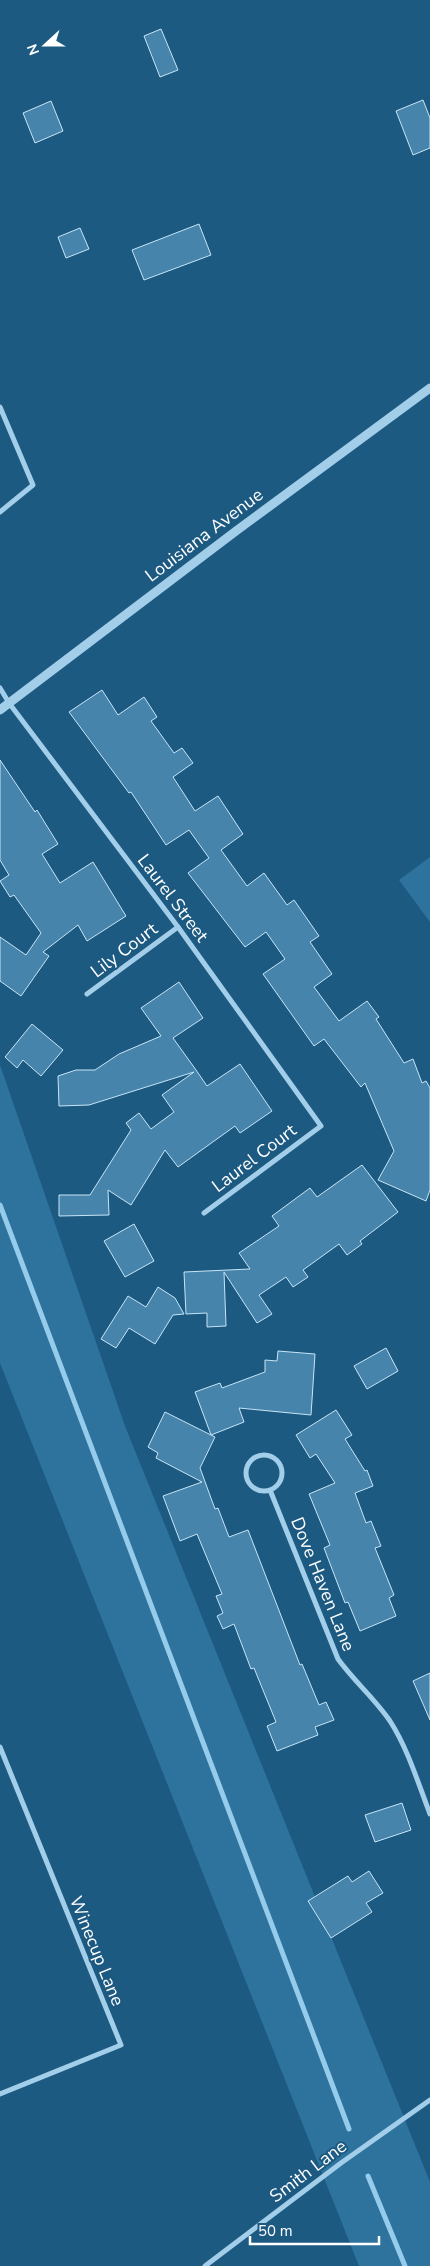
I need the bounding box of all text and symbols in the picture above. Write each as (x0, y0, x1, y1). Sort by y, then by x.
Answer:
north arrow (20, 20, 70, 70)
text: N (23, 41, 44, 58)
street label: Louisiana Avenue (140, 483, 268, 587)
street label: Laurel Street (132, 849, 214, 947)
street label: Lily Court (86, 917, 163, 983)
street label: Laurel Court (207, 1118, 302, 1198)
street label: Dove Haven Lane (285, 1513, 361, 1655)
street label: Winecup Lane (64, 1893, 130, 2009)
street label: Smith Lane (264, 2134, 352, 2208)
scale bar (250, 2214, 379, 2246)
text: 50 m (258, 2221, 293, 2241)

